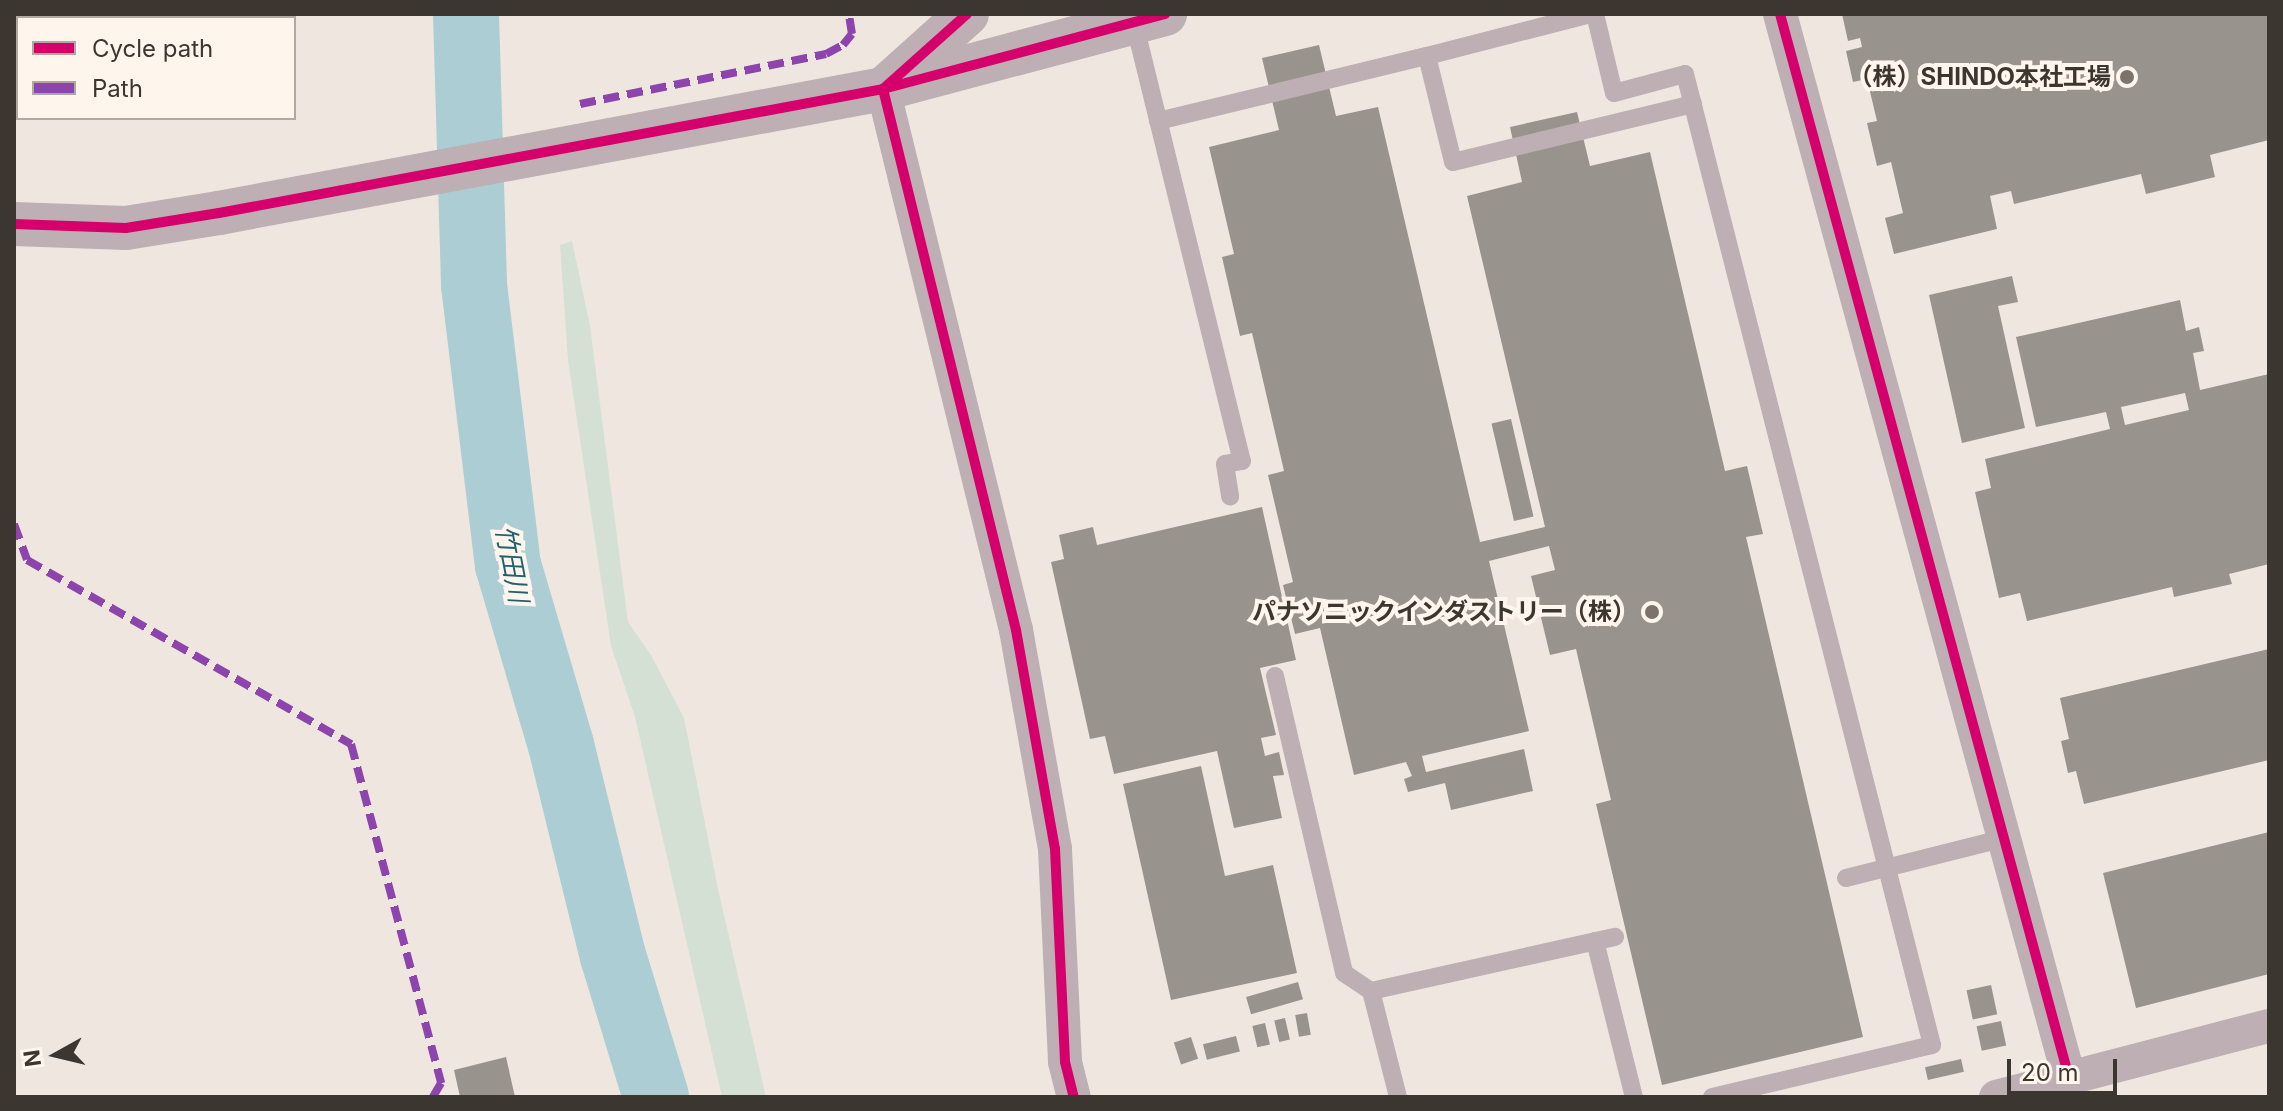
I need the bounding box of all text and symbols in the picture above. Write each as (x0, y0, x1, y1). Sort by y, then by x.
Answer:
legend (16, 16, 296, 120)
text: Cycle path (92, 34, 213, 63)
place label: （株）SHINDO本社工場 (1849, 63, 2111, 91)
marker: （株）SHINDO本社工場 (2118, 68, 2136, 86)
text: Path (92, 74, 143, 103)
water label: 竹田川 (489, 523, 535, 605)
place label: パナソニックインダストリー（株） (1252, 598, 1636, 626)
marker: パナソニックインダストリー（株） (1643, 603, 1661, 621)
north arrow (16, 1015, 96, 1095)
scale bar (2011, 1043, 2121, 1093)
text: N (18, 1048, 46, 1068)
text: 20 m (2021, 1058, 2079, 1087)

